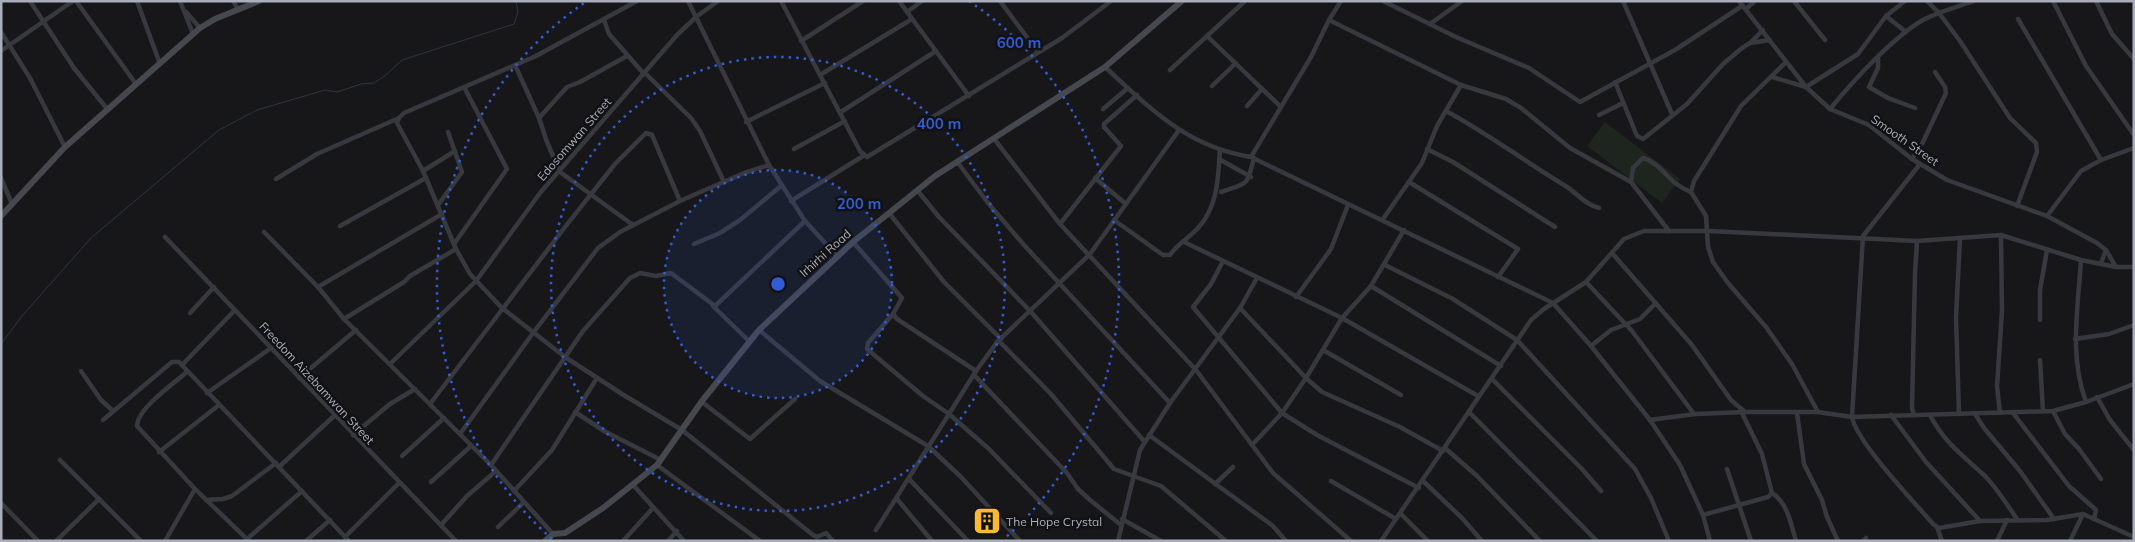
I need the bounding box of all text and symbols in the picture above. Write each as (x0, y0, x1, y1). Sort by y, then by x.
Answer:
text: 600 m (997, 33, 1041, 52)
street label: Edosomwan Street (534, 94, 614, 184)
street label: Smooth Street (1868, 111, 1942, 169)
text: 400 m (917, 114, 961, 133)
text: 200 m (837, 194, 881, 213)
street label: Irhirhi Road (796, 226, 854, 280)
centre of rings (769, 275, 787, 293)
street label: Freedom Aizebamwan Street (256, 319, 378, 447)
building icon: The Hope Crystal (972, 506, 1002, 536)
place label: The Hope Crystal (1006, 514, 1102, 529)

